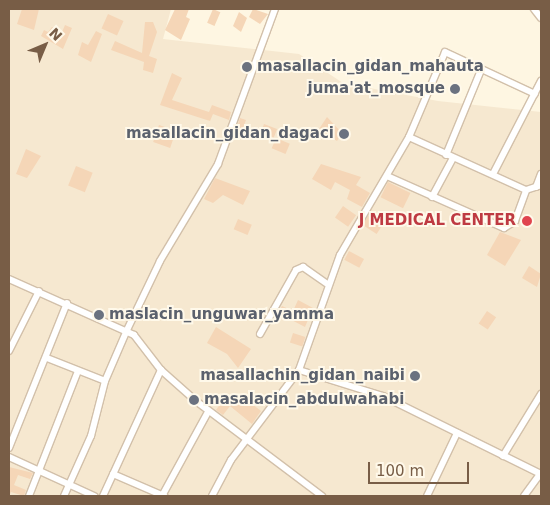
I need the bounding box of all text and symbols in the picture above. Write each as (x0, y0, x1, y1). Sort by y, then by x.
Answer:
north arrow (20, 20, 70, 70)
text: N (46, 25, 65, 44)
place label: masallacin_gidan_mahauta (257, 58, 484, 76)
marker: masallacin_gidan_mahauta (241, 61, 253, 73)
place label: juma'at_mosque (308, 80, 445, 98)
marker: juma'at_mosque (449, 83, 461, 95)
place label: masallacin_gidan_dagaci (126, 125, 334, 143)
marker: masallacin_gidan_dagaci (338, 128, 350, 140)
place label: J MEDICAL CENTER (359, 212, 516, 230)
marker: J MEDICAL CENTER (520, 214, 534, 228)
place label: maslacin_unguwar_yamma (109, 306, 334, 324)
marker: maslacin_unguwar_yamma (93, 309, 105, 321)
place label: masallachin_gidan_naibi (200, 367, 405, 385)
marker: masallachin_gidan_naibi (409, 370, 421, 382)
place label: masalacin_abdulwahabi (204, 391, 404, 409)
marker: masalacin_abdulwahabi (188, 394, 200, 406)
scale bar (370, 452, 471, 484)
text: 100 m (376, 462, 424, 480)

